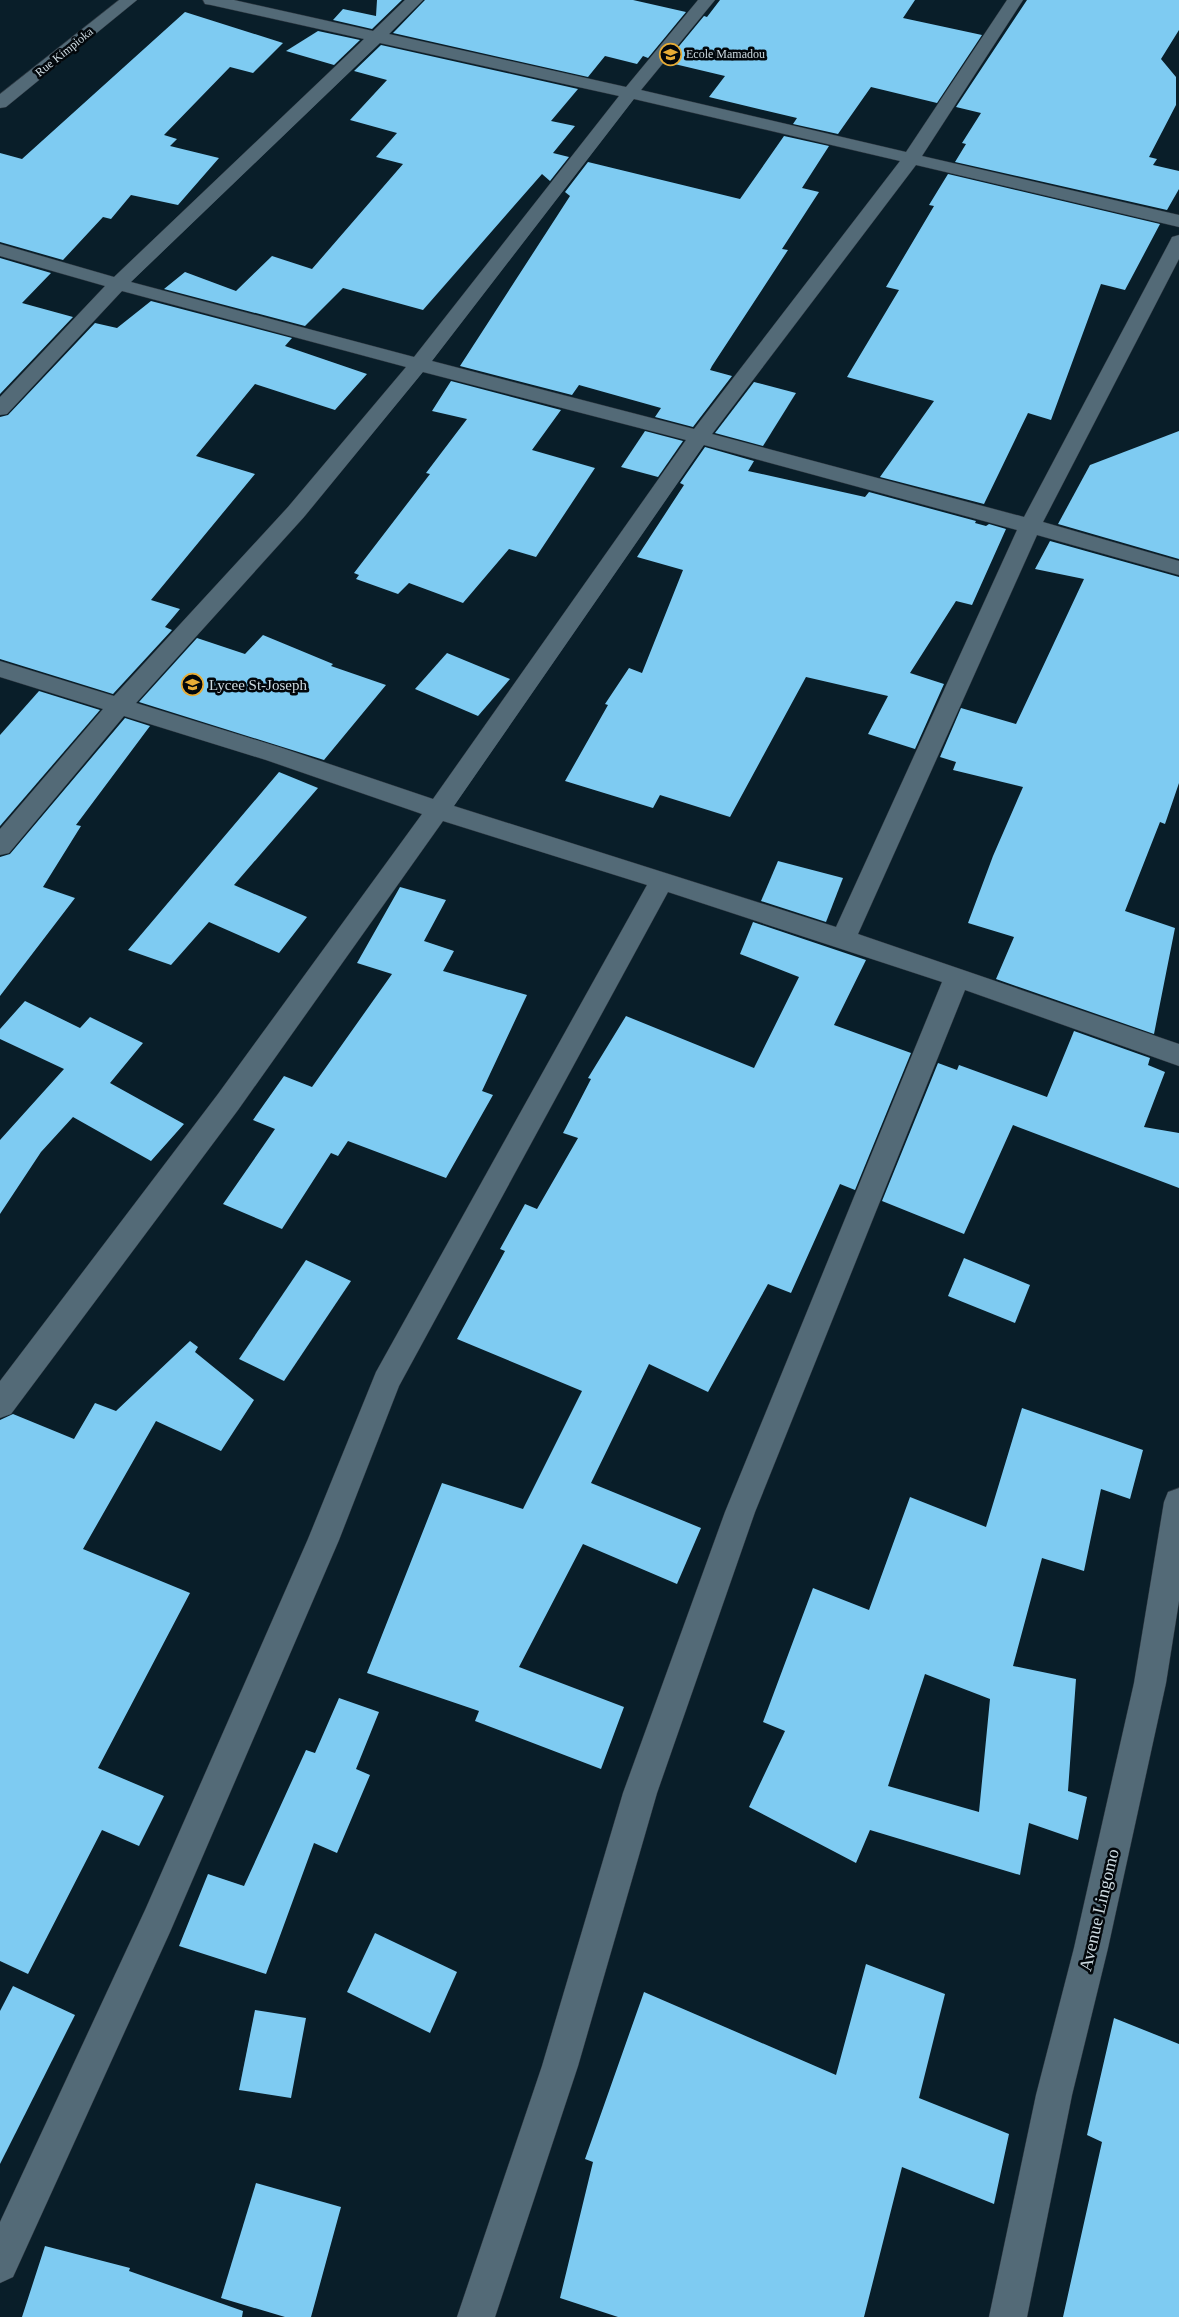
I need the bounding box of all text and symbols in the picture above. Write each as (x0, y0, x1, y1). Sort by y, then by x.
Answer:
street label: Rue Kimpioka (32, 24, 96, 80)
school or university icon: Ecole Mamadou (658, 42, 682, 66)
place label: Ecole Mamadou (686, 47, 765, 61)
school or university icon: Lycee St-Joseph (181, 673, 205, 697)
place label: Lycee St-Joseph (209, 677, 307, 693)
street label: Avenue Lingomo (1075, 1847, 1123, 1973)

